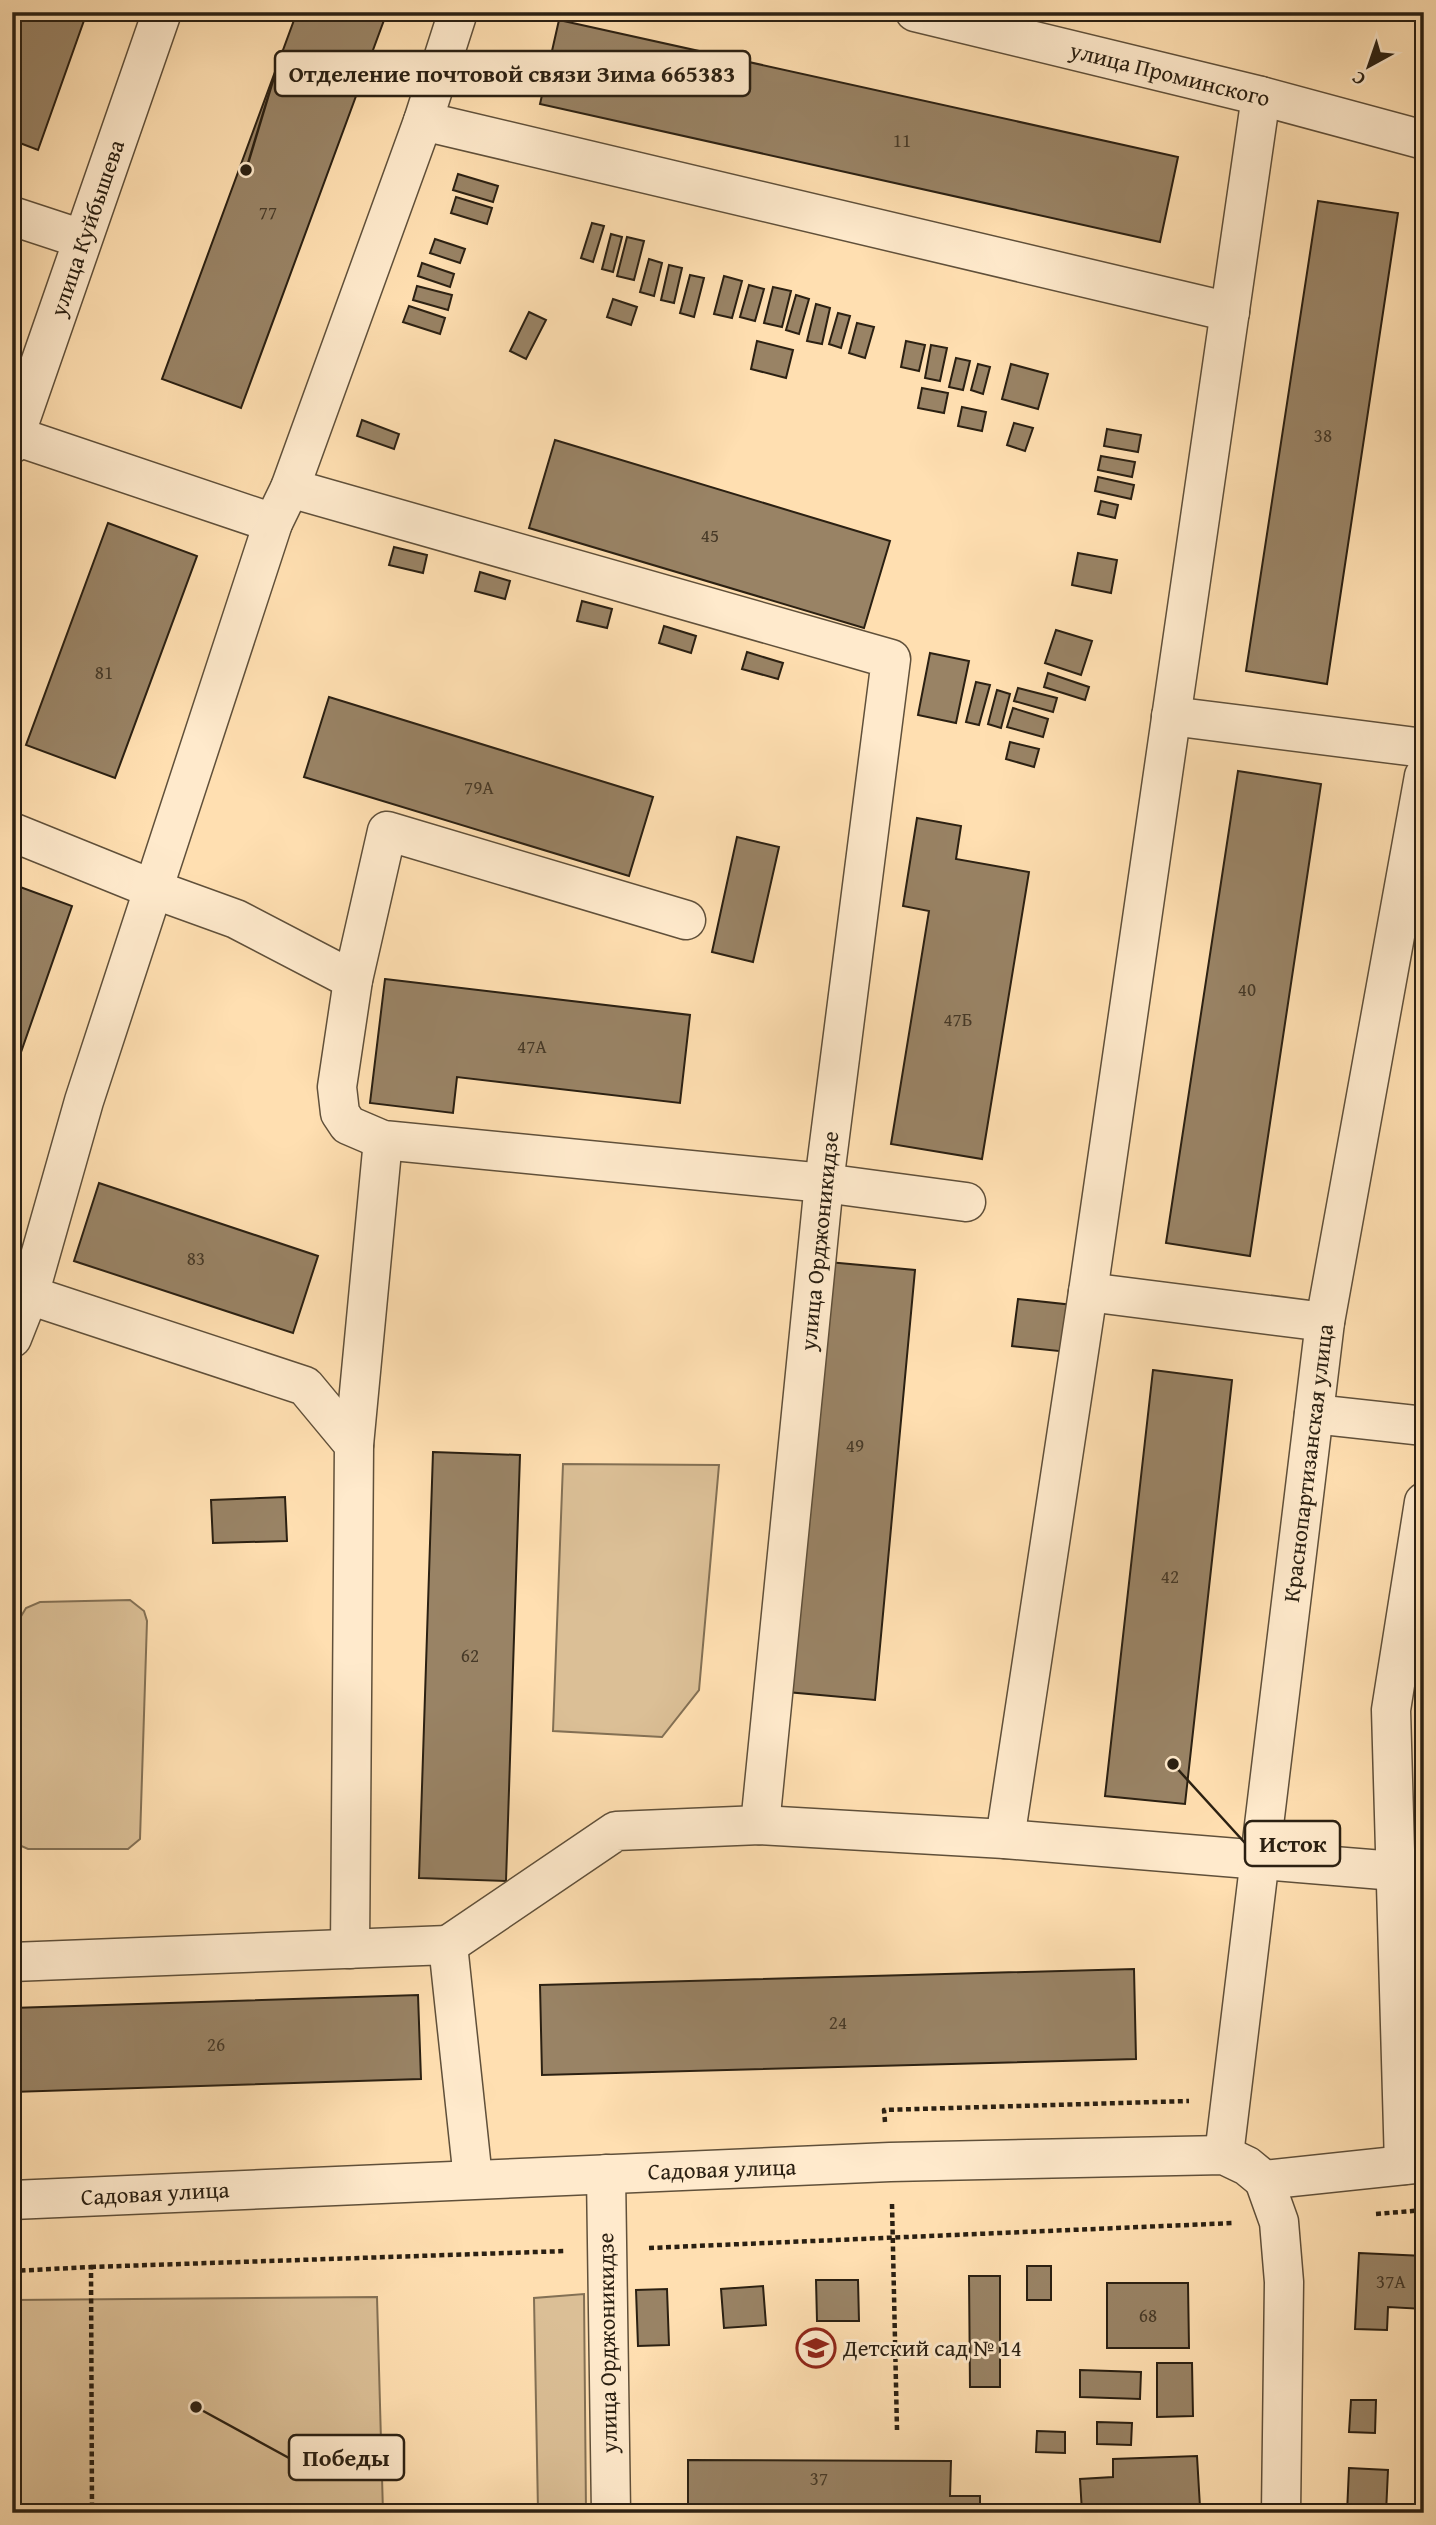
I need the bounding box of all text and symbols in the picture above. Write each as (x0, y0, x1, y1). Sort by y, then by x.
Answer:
street label: улица Проминского (1066, 32, 1274, 114)
north arrow (1334, 32, 1404, 102)
callout: Отделение почтовой связи Зима 665383 (275, 51, 750, 96)
text: Отделение почтовой связи Зима 665383 (289, 56, 735, 91)
text: С (1345, 65, 1371, 93)
house number: 11 (893, 126, 911, 154)
street label: улица Куйбышева (40, 135, 132, 322)
house number: 77 (259, 198, 277, 226)
house number: 38 (1314, 421, 1332, 449)
house number: 45 (701, 521, 719, 549)
house number: 81 (95, 658, 113, 686)
house number: 79А (464, 773, 494, 801)
house number: 40 (1238, 975, 1256, 1003)
house number: 47Б (943, 1005, 973, 1033)
house number: 47А (517, 1032, 547, 1060)
street label: улица Орджоникидзе (790, 1130, 846, 1353)
house number: 83 (187, 1244, 205, 1272)
street label: Краснопартизанская улица (1274, 1322, 1341, 1604)
house number: 49 (846, 1431, 864, 1459)
house number: 42 (1161, 1562, 1179, 1590)
house number: 62 (461, 1641, 479, 1669)
callout: Исток (1245, 1821, 1340, 1866)
text: Исток (1259, 1826, 1327, 1861)
house number: 24 (829, 2008, 847, 2036)
house number: 26 (207, 2030, 225, 2058)
street label: Садовая улица (647, 2149, 797, 2188)
street label: Садовая улица (80, 2172, 230, 2213)
street label: улица Орджоникидзе (588, 2232, 625, 2455)
house number: 37А (1376, 2267, 1406, 2295)
house number: 68 (1139, 2301, 1157, 2329)
school or university icon: Детский сад № 14 (795, 2327, 837, 2369)
place label: Детский сад № 14 (842, 2331, 1022, 2364)
callout: Победы (289, 2435, 404, 2480)
text: Победы (302, 2440, 390, 2475)
house number: 37 (810, 2464, 828, 2492)

